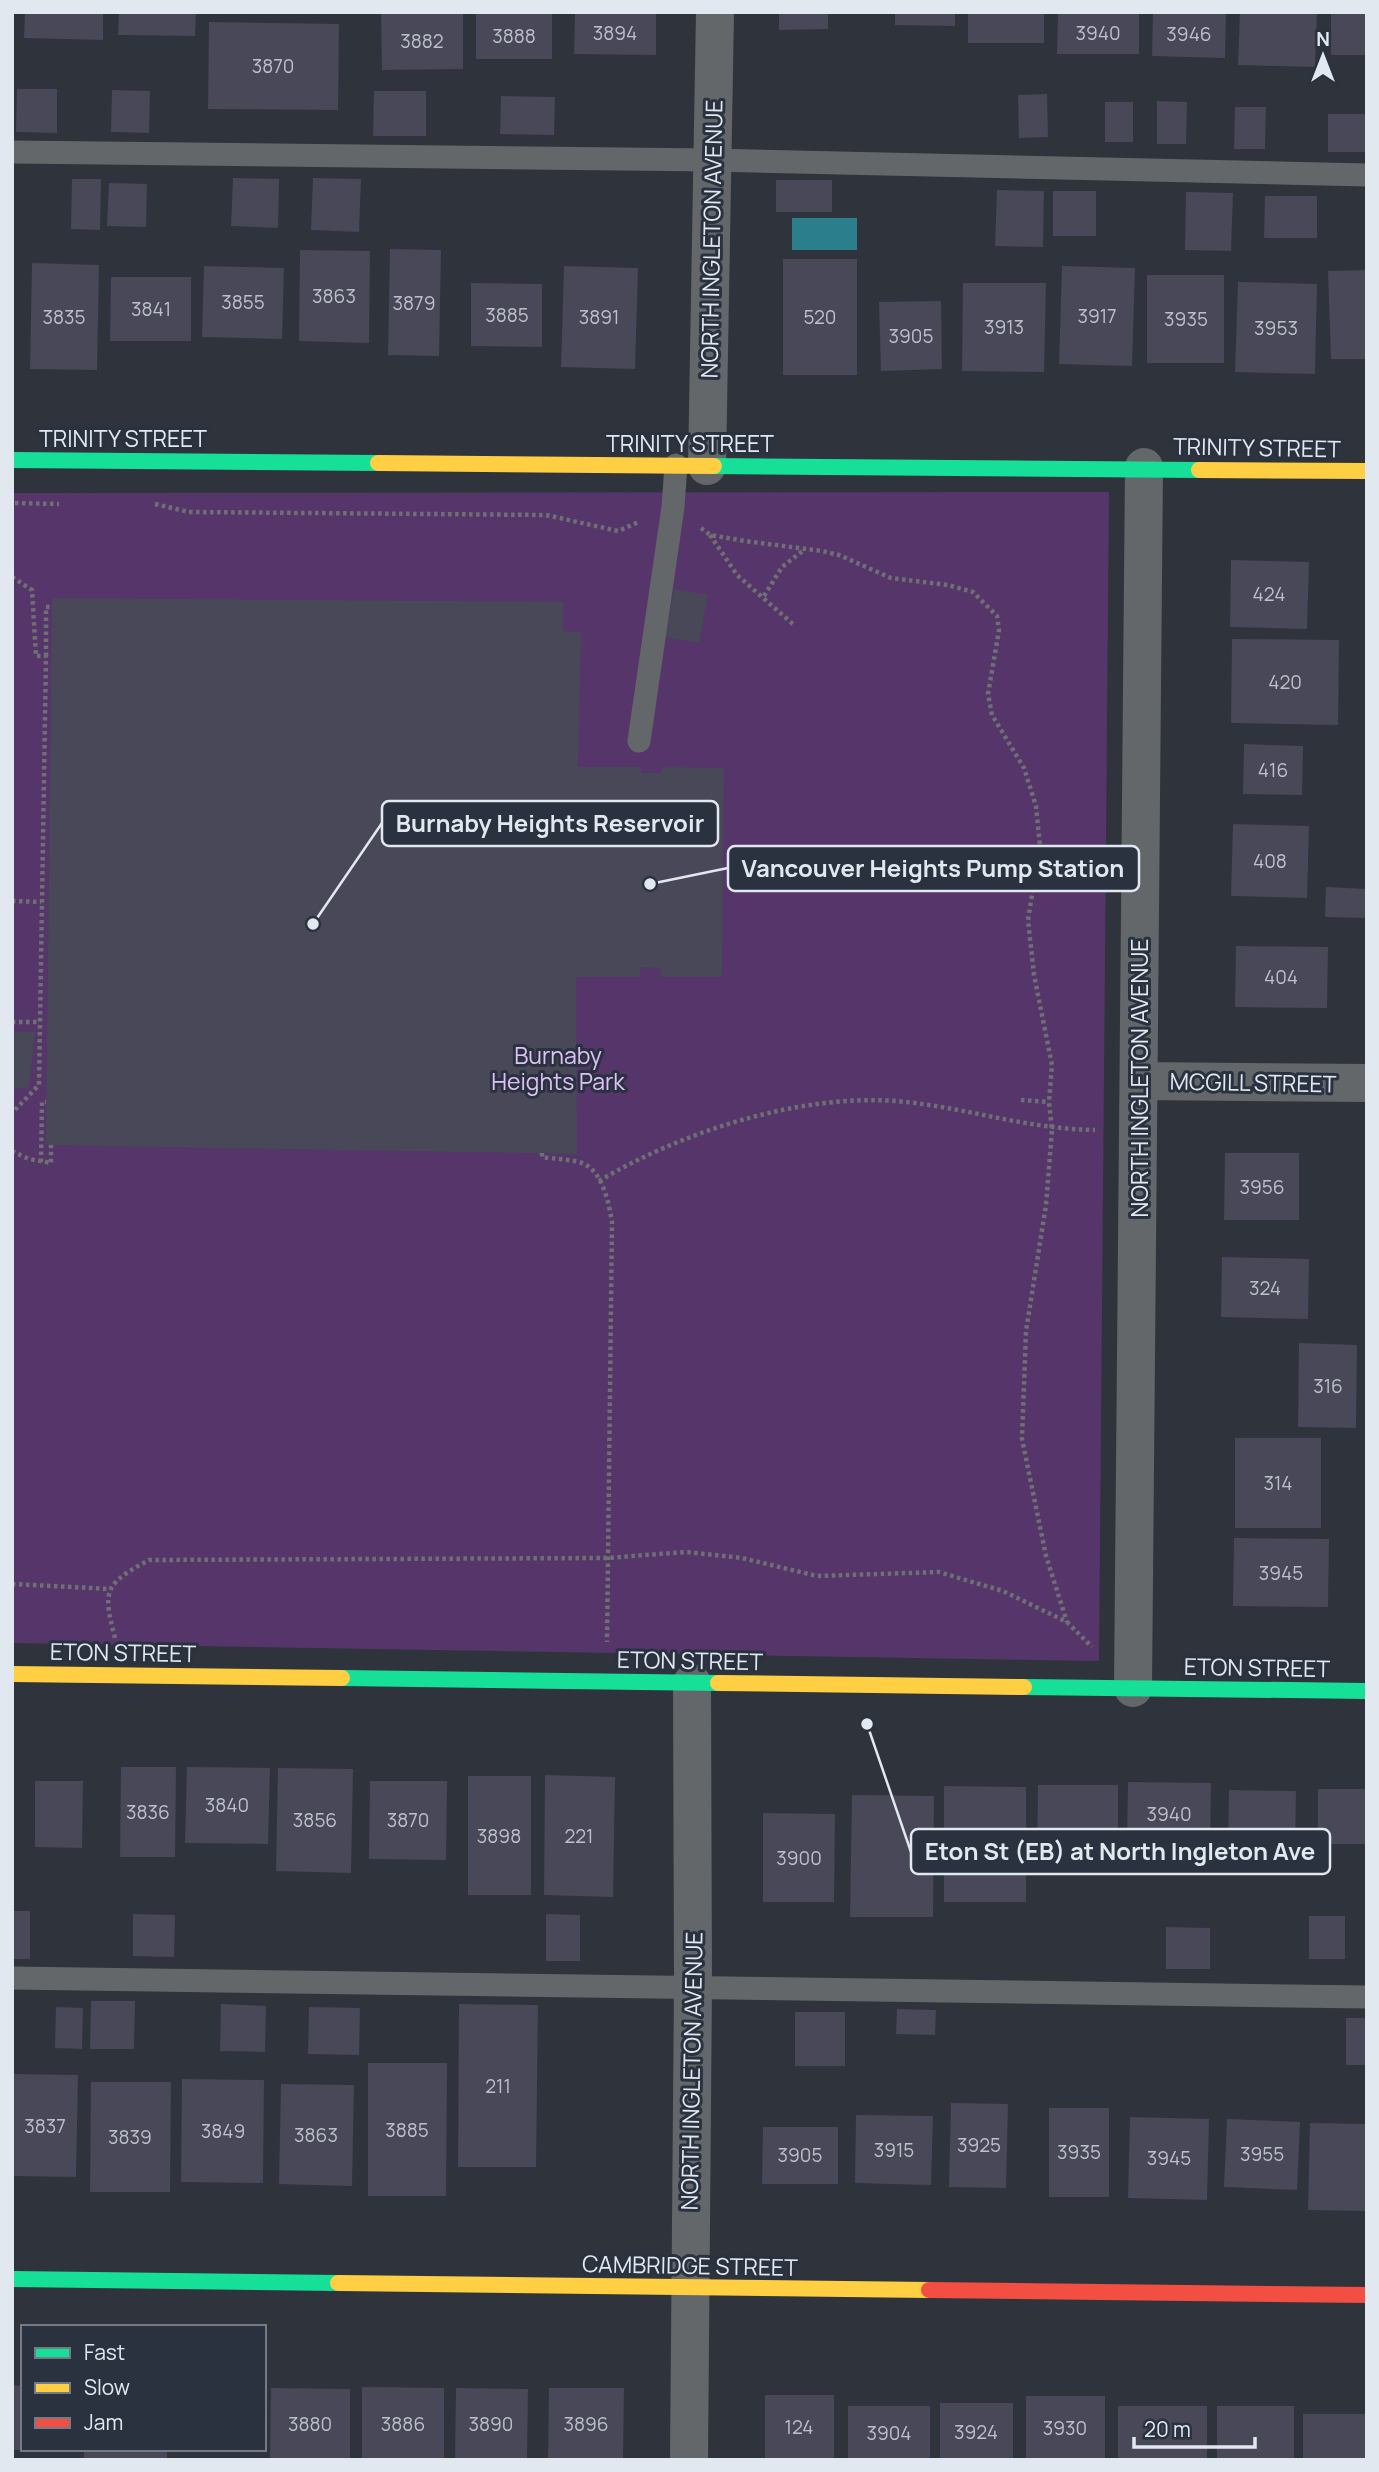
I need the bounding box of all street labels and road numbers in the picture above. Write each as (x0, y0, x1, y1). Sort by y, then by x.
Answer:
street label: NORTH INGLETON AVENUE (693, 99, 729, 379)
street label: TRINITY STREET (39, 422, 207, 454)
street label: TRINITY STREET (606, 427, 774, 459)
street label: TRINITY STREET (1173, 430, 1342, 464)
street label: NORTH INGLETON AVENUE (1123, 939, 1155, 1217)
street label: MCGILL STREET (1169, 1065, 1337, 1099)
street label: ETON STREET (50, 1635, 197, 1669)
street label: ETON STREET (617, 1643, 764, 1677)
street label: ETON STREET (1184, 1650, 1331, 1684)
street label: NORTH INGLETON AVENUE (673, 1931, 709, 2211)
street label: CAMBRIDGE STREET (582, 2247, 798, 2283)

